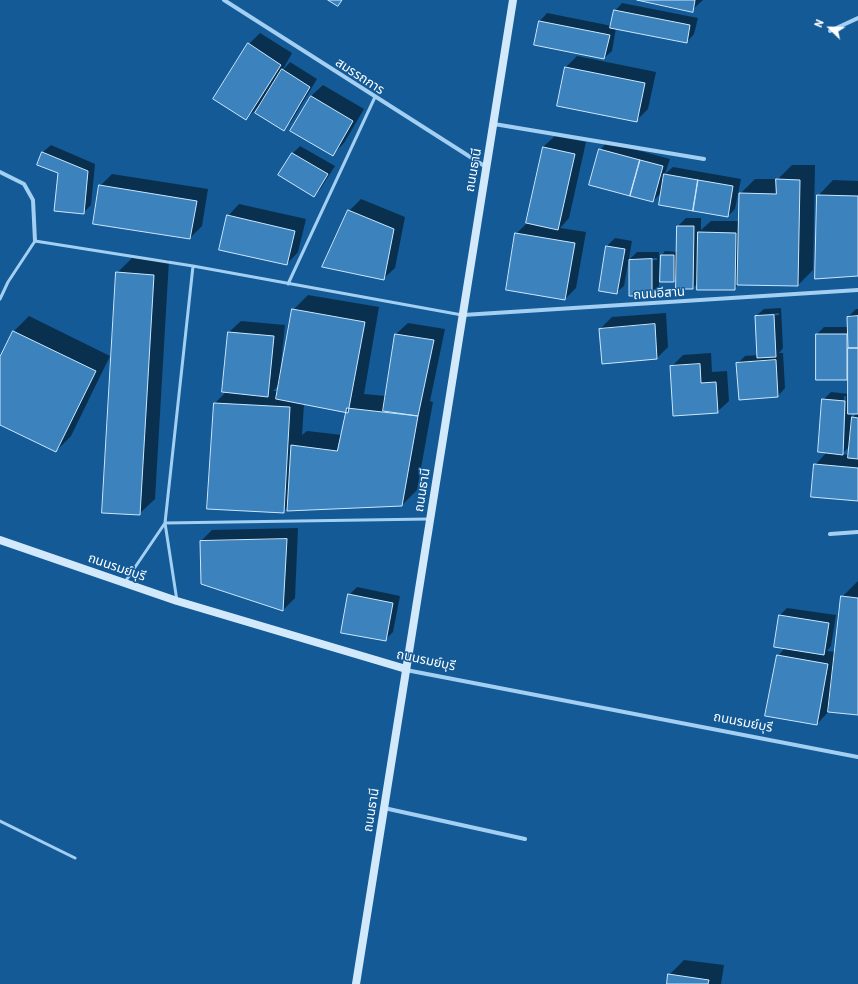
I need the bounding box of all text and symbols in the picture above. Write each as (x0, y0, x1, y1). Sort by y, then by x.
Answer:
north arrow (810, 8, 850, 48)
text: N (811, 17, 826, 29)
street label: สมรรถการ (333, 54, 387, 98)
street label: ถนนธานี (461, 147, 485, 193)
street label: ถนนอีสาน (633, 283, 685, 303)
street label: ถนนธานี (411, 467, 433, 513)
street label: ถนนรมย์บุรี (86, 550, 148, 584)
street label: ถนนรมย์บุรี (395, 646, 457, 674)
street label: ถนนรมย์บุรี (712, 709, 774, 735)
street label: ถนนธานี (360, 787, 382, 833)

